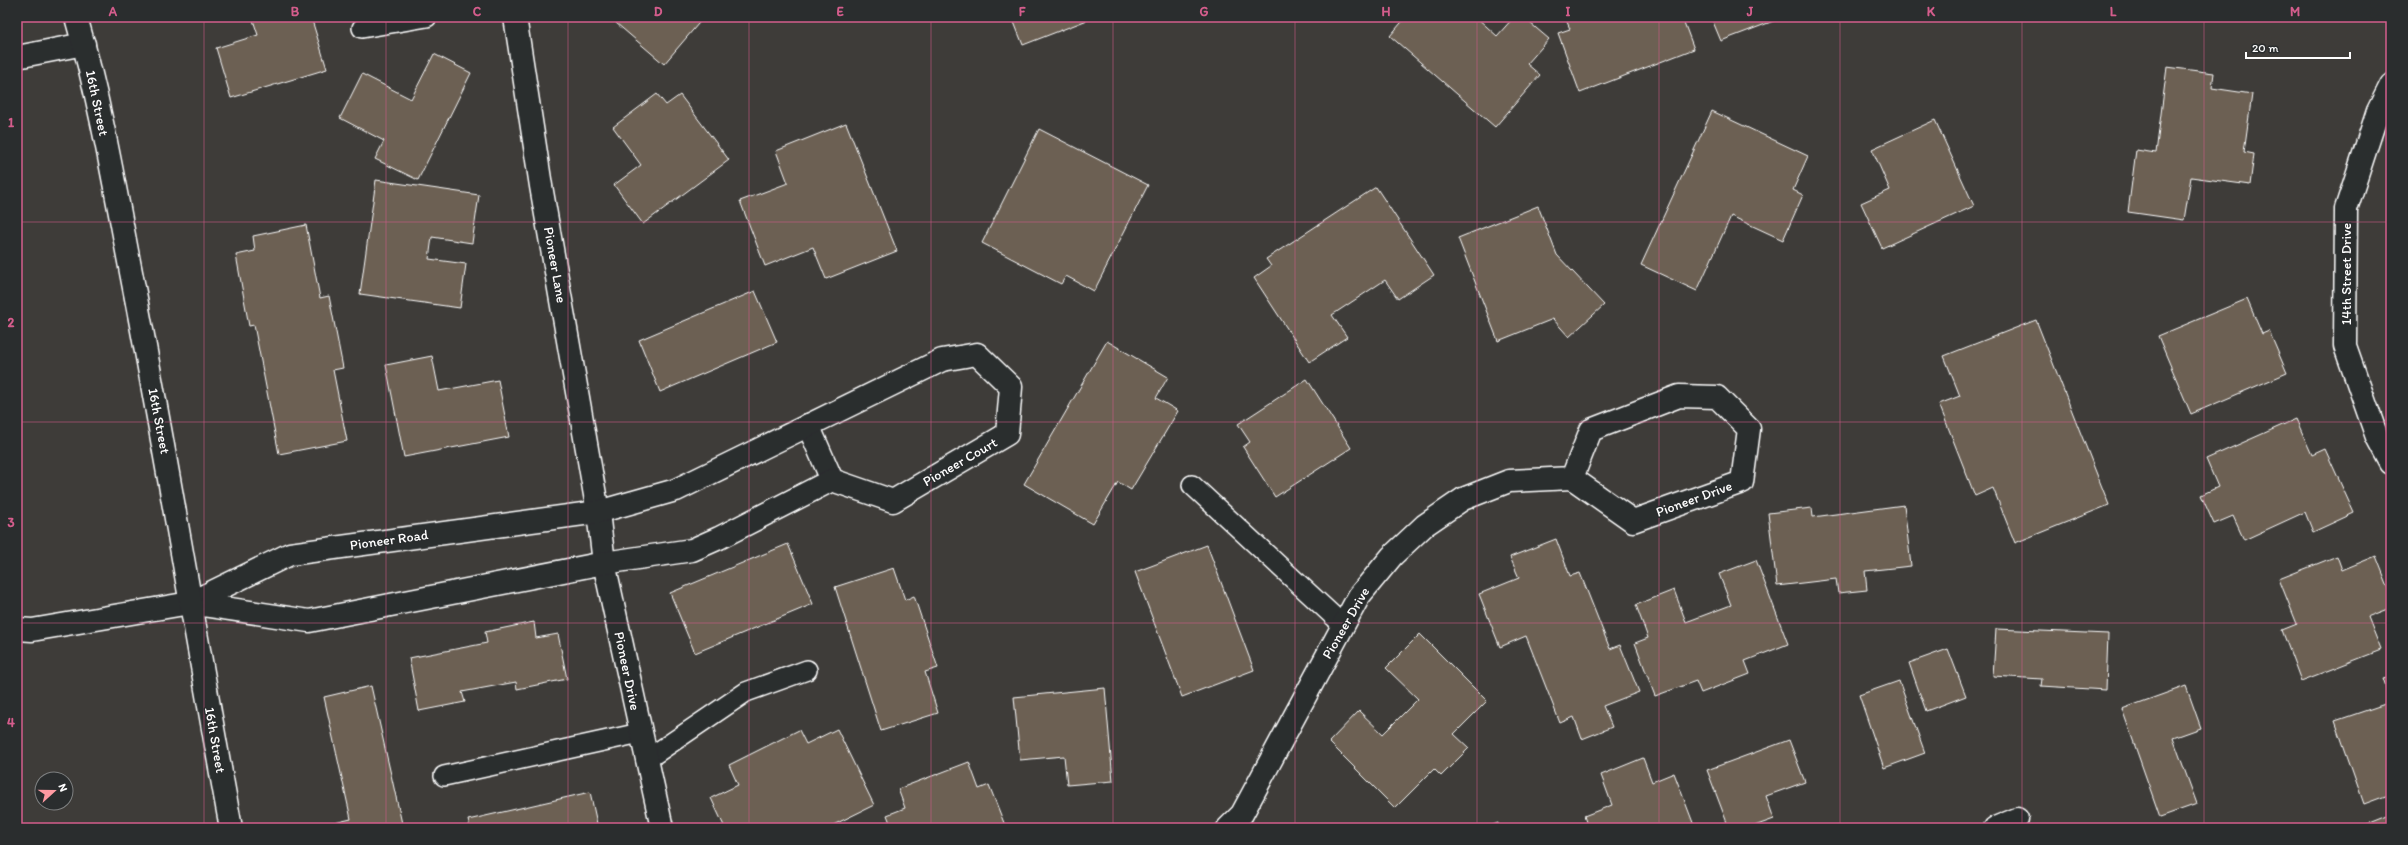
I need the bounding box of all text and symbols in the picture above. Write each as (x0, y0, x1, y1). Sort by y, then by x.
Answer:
text: A (108, 4, 118, 19)
text: B (291, 4, 300, 19)
text: C (473, 4, 482, 19)
text: D (654, 4, 663, 19)
text: E (836, 4, 844, 19)
text: F (1019, 4, 1026, 19)
text: G (1200, 4, 1209, 19)
text: H (1382, 4, 1391, 19)
text: I (1566, 4, 1571, 19)
text: J (1746, 4, 1754, 19)
text: K (1927, 4, 1936, 19)
text: L (2110, 4, 2117, 19)
text: M (2290, 4, 2300, 19)
scale bar (2246, 34, 2350, 60)
text: 20 m (2252, 41, 2279, 55)
street label: 16th Street (82, 69, 112, 137)
text: 1 (8, 115, 14, 130)
street label: 14th Street Drive (2338, 222, 2355, 325)
street label: Pioneer Lane (540, 226, 570, 305)
text: 2 (8, 315, 15, 330)
street label: 16th Street (144, 387, 174, 455)
street label: Pioneer Court (920, 434, 1000, 490)
street label: Pioneer Drive (1653, 477, 1735, 521)
text: 3 (7, 515, 15, 530)
street label: Pioneer Road (349, 526, 430, 554)
street label: Pioneer Drive (1319, 584, 1374, 662)
street label: Pioneer Drive (610, 630, 644, 712)
street label: 16th Street (201, 706, 229, 774)
text: 4 (7, 715, 15, 730)
north arrow (34, 771, 74, 811)
text: N (55, 782, 70, 793)

